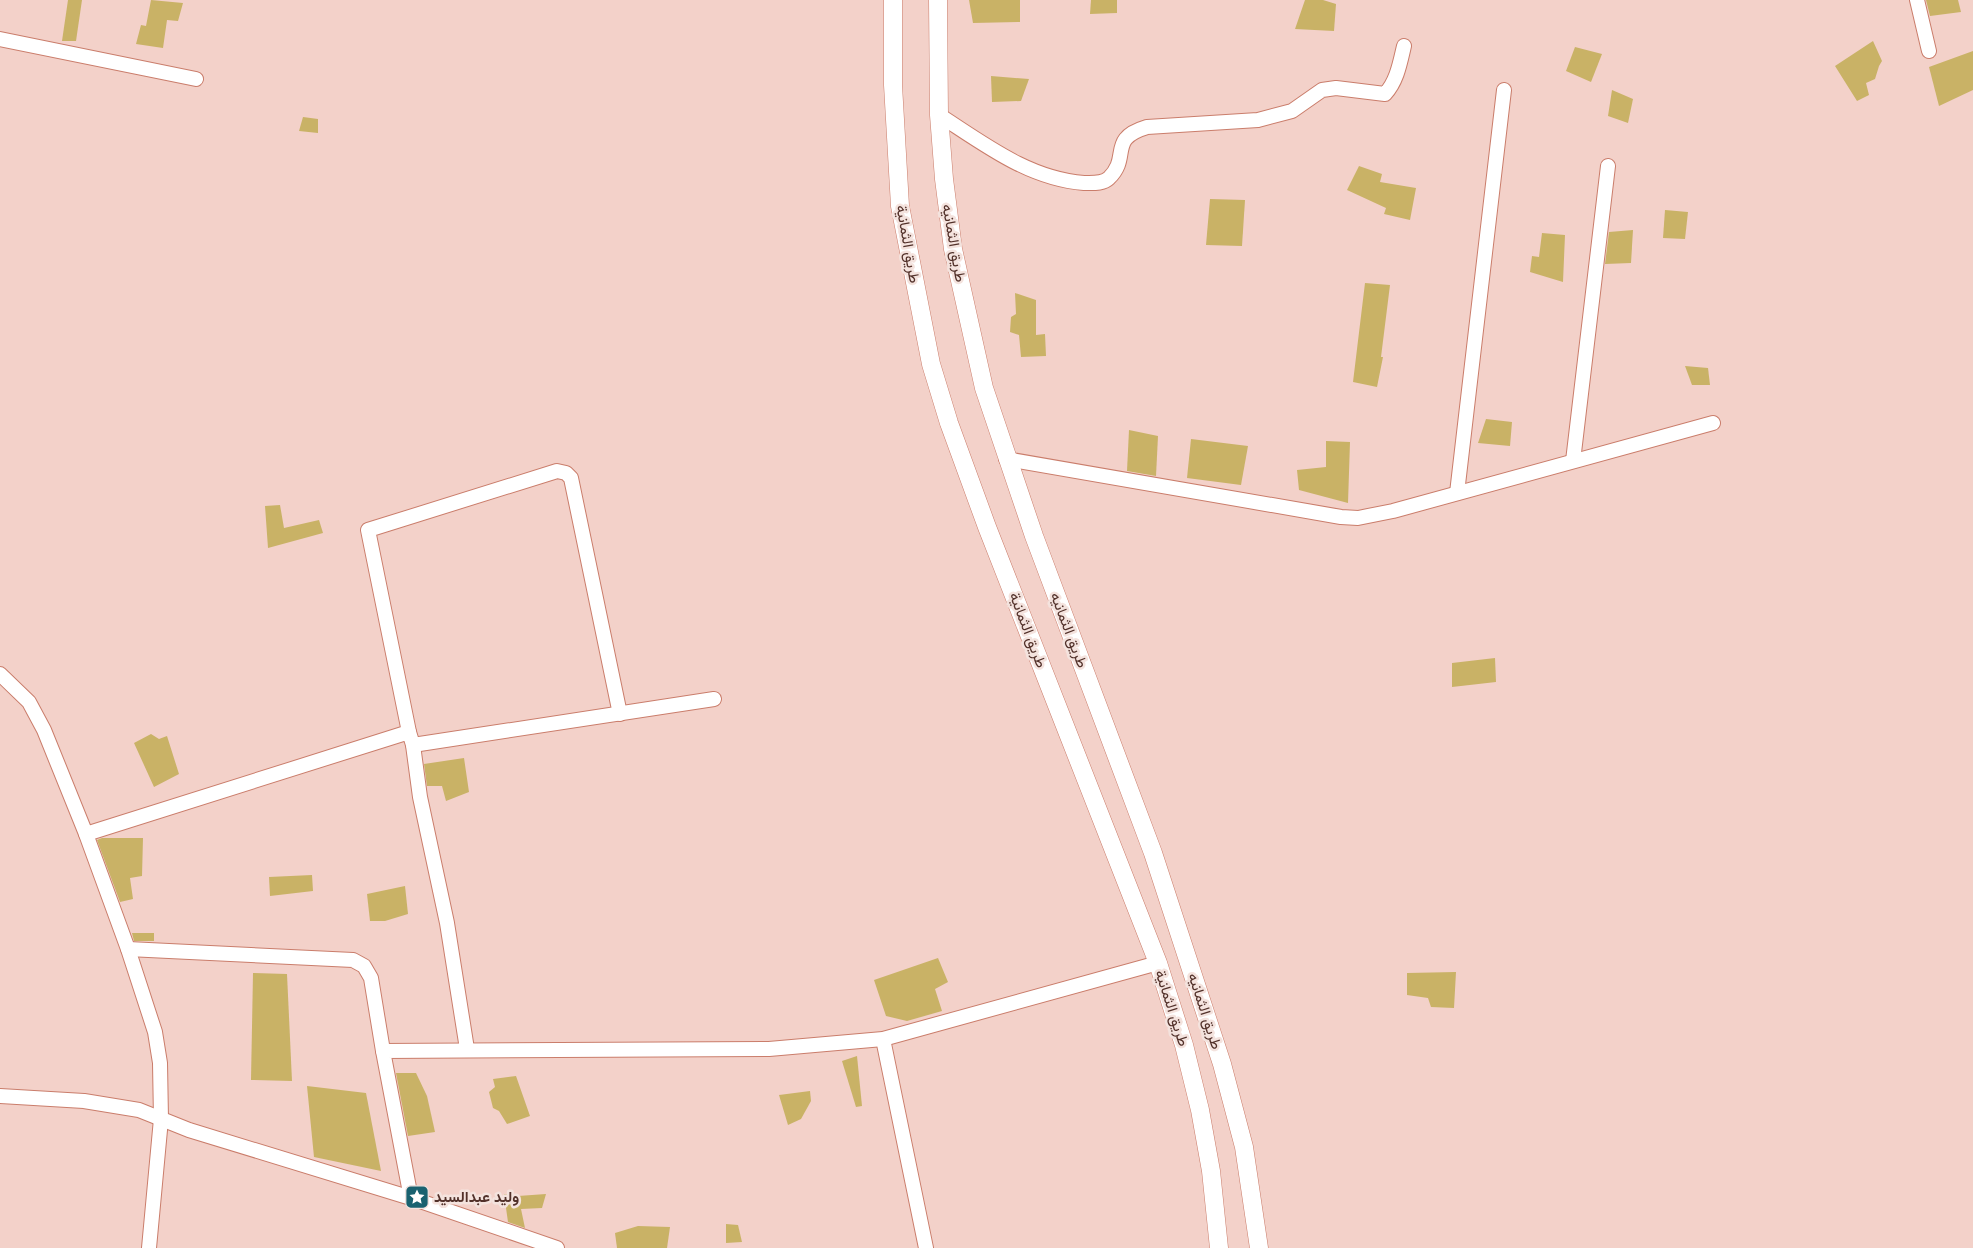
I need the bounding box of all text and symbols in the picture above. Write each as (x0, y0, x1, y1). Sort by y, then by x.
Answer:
street label: طريق الثمانيه (937, 202, 970, 284)
street label: طريق الثمانية (891, 203, 924, 285)
street label: طريق الثمانية (1004, 590, 1051, 671)
street label: طريق الثمانيه (1045, 590, 1092, 671)
street label: طريق الثمانية (1150, 968, 1193, 1049)
street label: طريق الثمانيه (1183, 971, 1226, 1052)
place icon: وليد عبدالسيد (404, 1184, 430, 1210)
place label: وليد عبدالسيد (434, 1188, 519, 1206)

